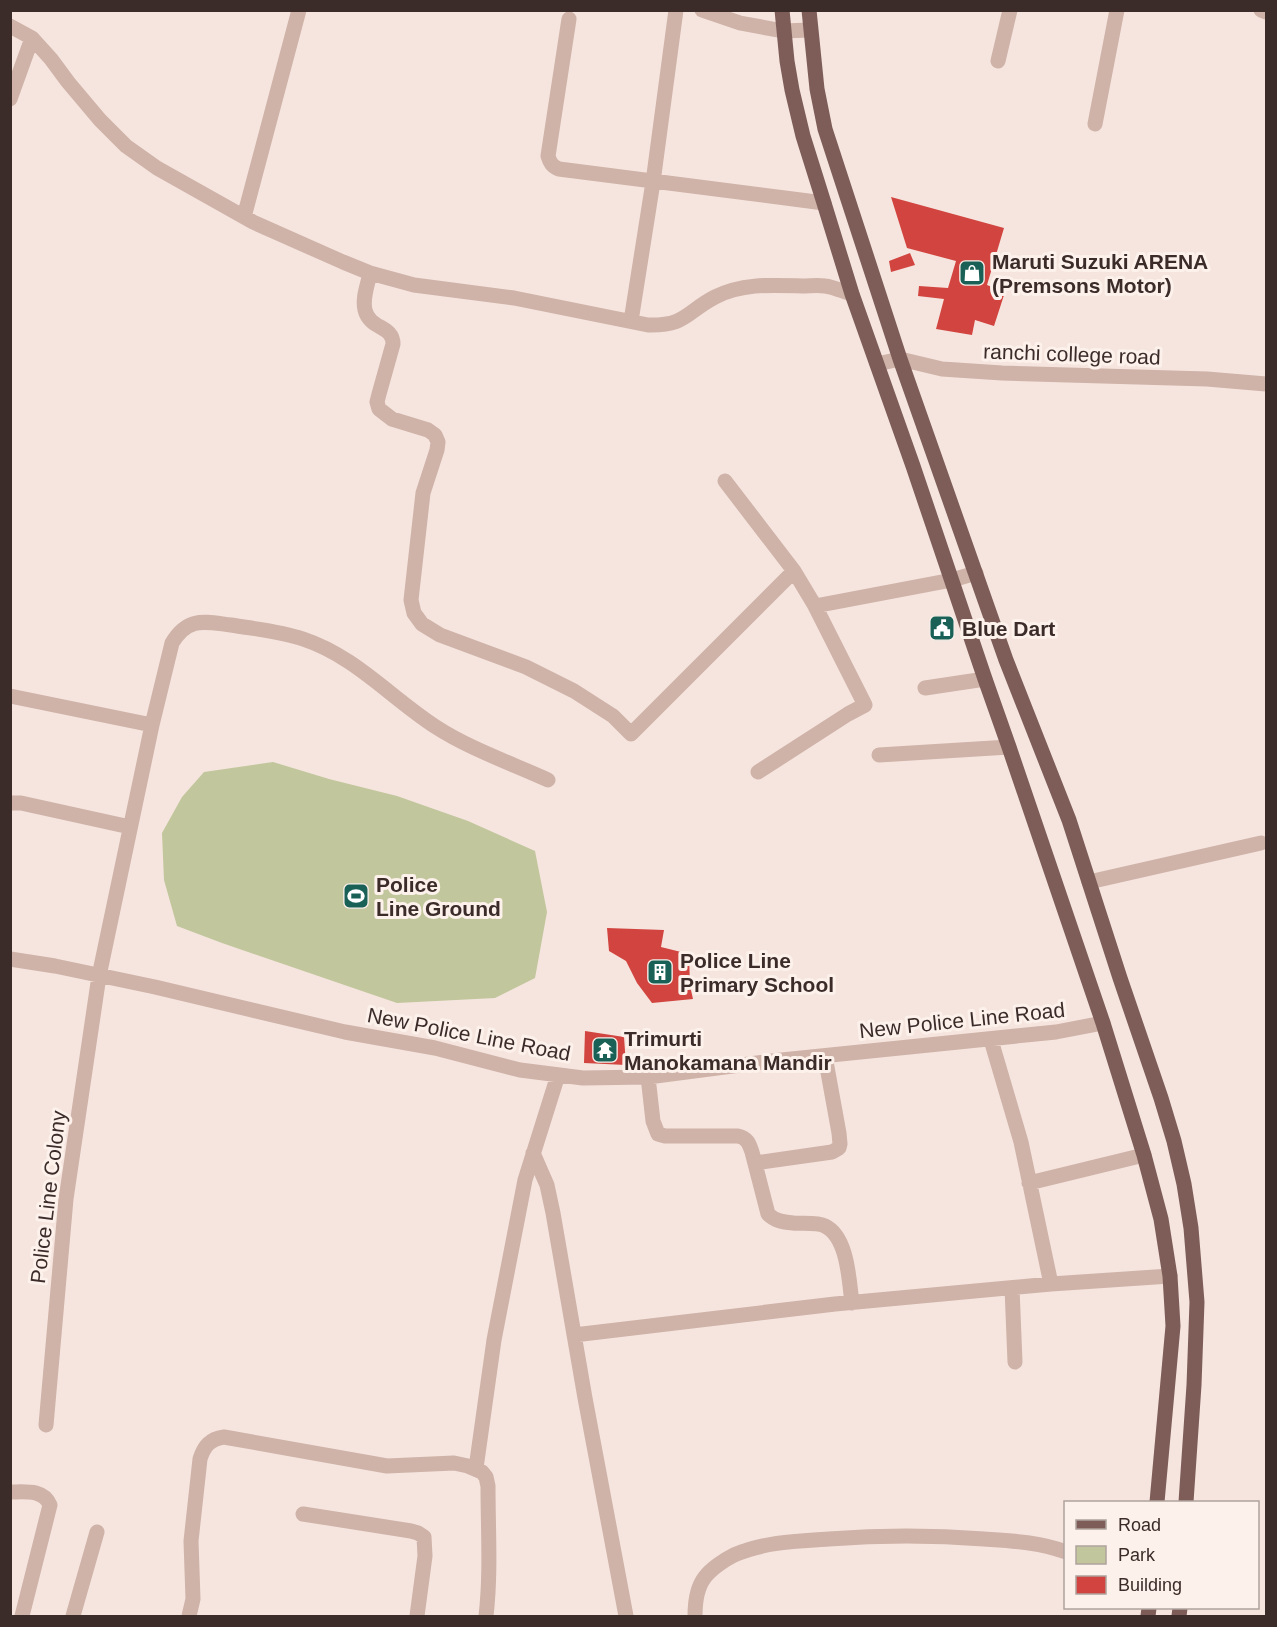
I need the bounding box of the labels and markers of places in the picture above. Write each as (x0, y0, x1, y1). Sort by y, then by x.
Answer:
place label: Maruti Suzuki ARENA (Premsons Motor) (992, 250, 1208, 297)
shop icon: Maruti Suzuki ARENA (Premsons Motor) (957, 258, 987, 288)
public building icon: Blue Dart (927, 613, 957, 643)
place label: Blue Dart (962, 617, 1055, 640)
place label: Police Line Ground (376, 873, 501, 920)
sports icon: Police Line Ground (341, 881, 371, 911)
place label: Police Line Primary School (680, 949, 834, 996)
building icon: Police Line Primary School (645, 957, 675, 987)
place label: Trimurti Manokamana Mandir (624, 1027, 832, 1074)
temple icon: Trimurti Manokamana Mandir (590, 1035, 620, 1065)

